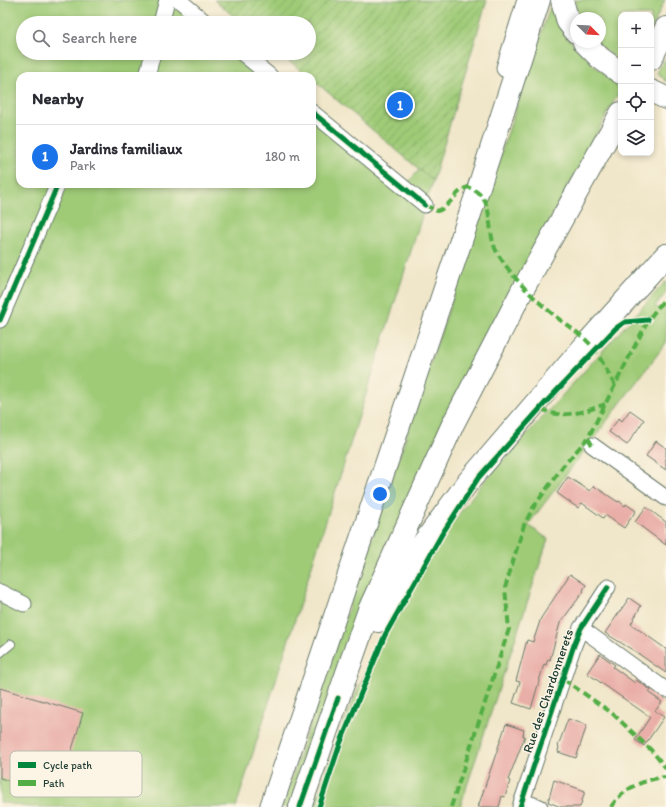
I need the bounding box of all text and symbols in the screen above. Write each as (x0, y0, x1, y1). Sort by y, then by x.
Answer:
north arrow (570, 12, 606, 48)
map controls (618, 12, 654, 156)
button: + (618, 12, 654, 48)
search box (16, 16, 316, 60)
icon: search (30, 27, 52, 49)
text: Search here (62, 29, 137, 47)
button: − (618, 48, 654, 84)
button: locate (618, 84, 654, 120)
text: Nearby (32, 88, 84, 108)
pin: 1 (387, 90, 413, 120)
button: layers (618, 120, 654, 156)
text: Jardins familiaux (70, 140, 182, 158)
text: 1 (42, 149, 48, 164)
text: 180 m (265, 149, 300, 164)
text: Park (70, 158, 96, 173)
your location (370, 484, 390, 504)
street label: Rue des Chardonnerets (520, 627, 576, 755)
legend (10, 751, 142, 797)
text: Cycle path (43, 759, 92, 772)
text: Path (43, 777, 65, 790)

